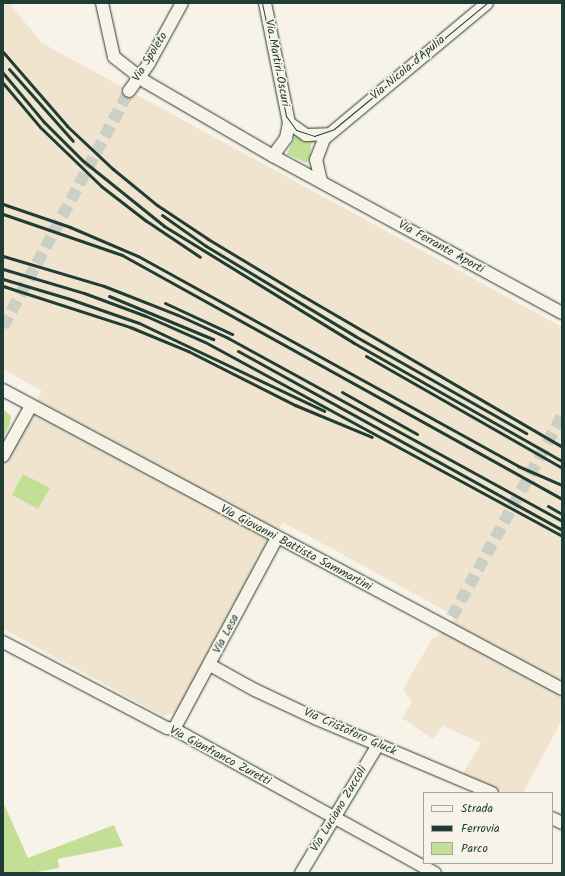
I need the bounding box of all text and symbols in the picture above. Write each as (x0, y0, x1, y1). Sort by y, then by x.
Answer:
street label: Via Martiri Oscuri (262, 18, 292, 108)
street label: Via Spoleto (129, 30, 171, 84)
street label: Via Nicola d'Apulia (368, 33, 448, 103)
street label: Via Ferrante Aporti (395, 217, 487, 277)
street label: Via Giovanni Battista Sammartini (218, 502, 374, 594)
street label: Via Lesa (210, 612, 242, 656)
street label: Via Cristoforo Gluck (301, 705, 399, 759)
street label: Via Gianfranco Zuretti (167, 723, 273, 789)
street label: Via Luciano Zuccoli (308, 763, 370, 855)
legend (423, 792, 553, 864)
text: Strada (461, 799, 493, 818)
text: Ferrovia (461, 819, 500, 838)
text: Parco (461, 839, 488, 858)

